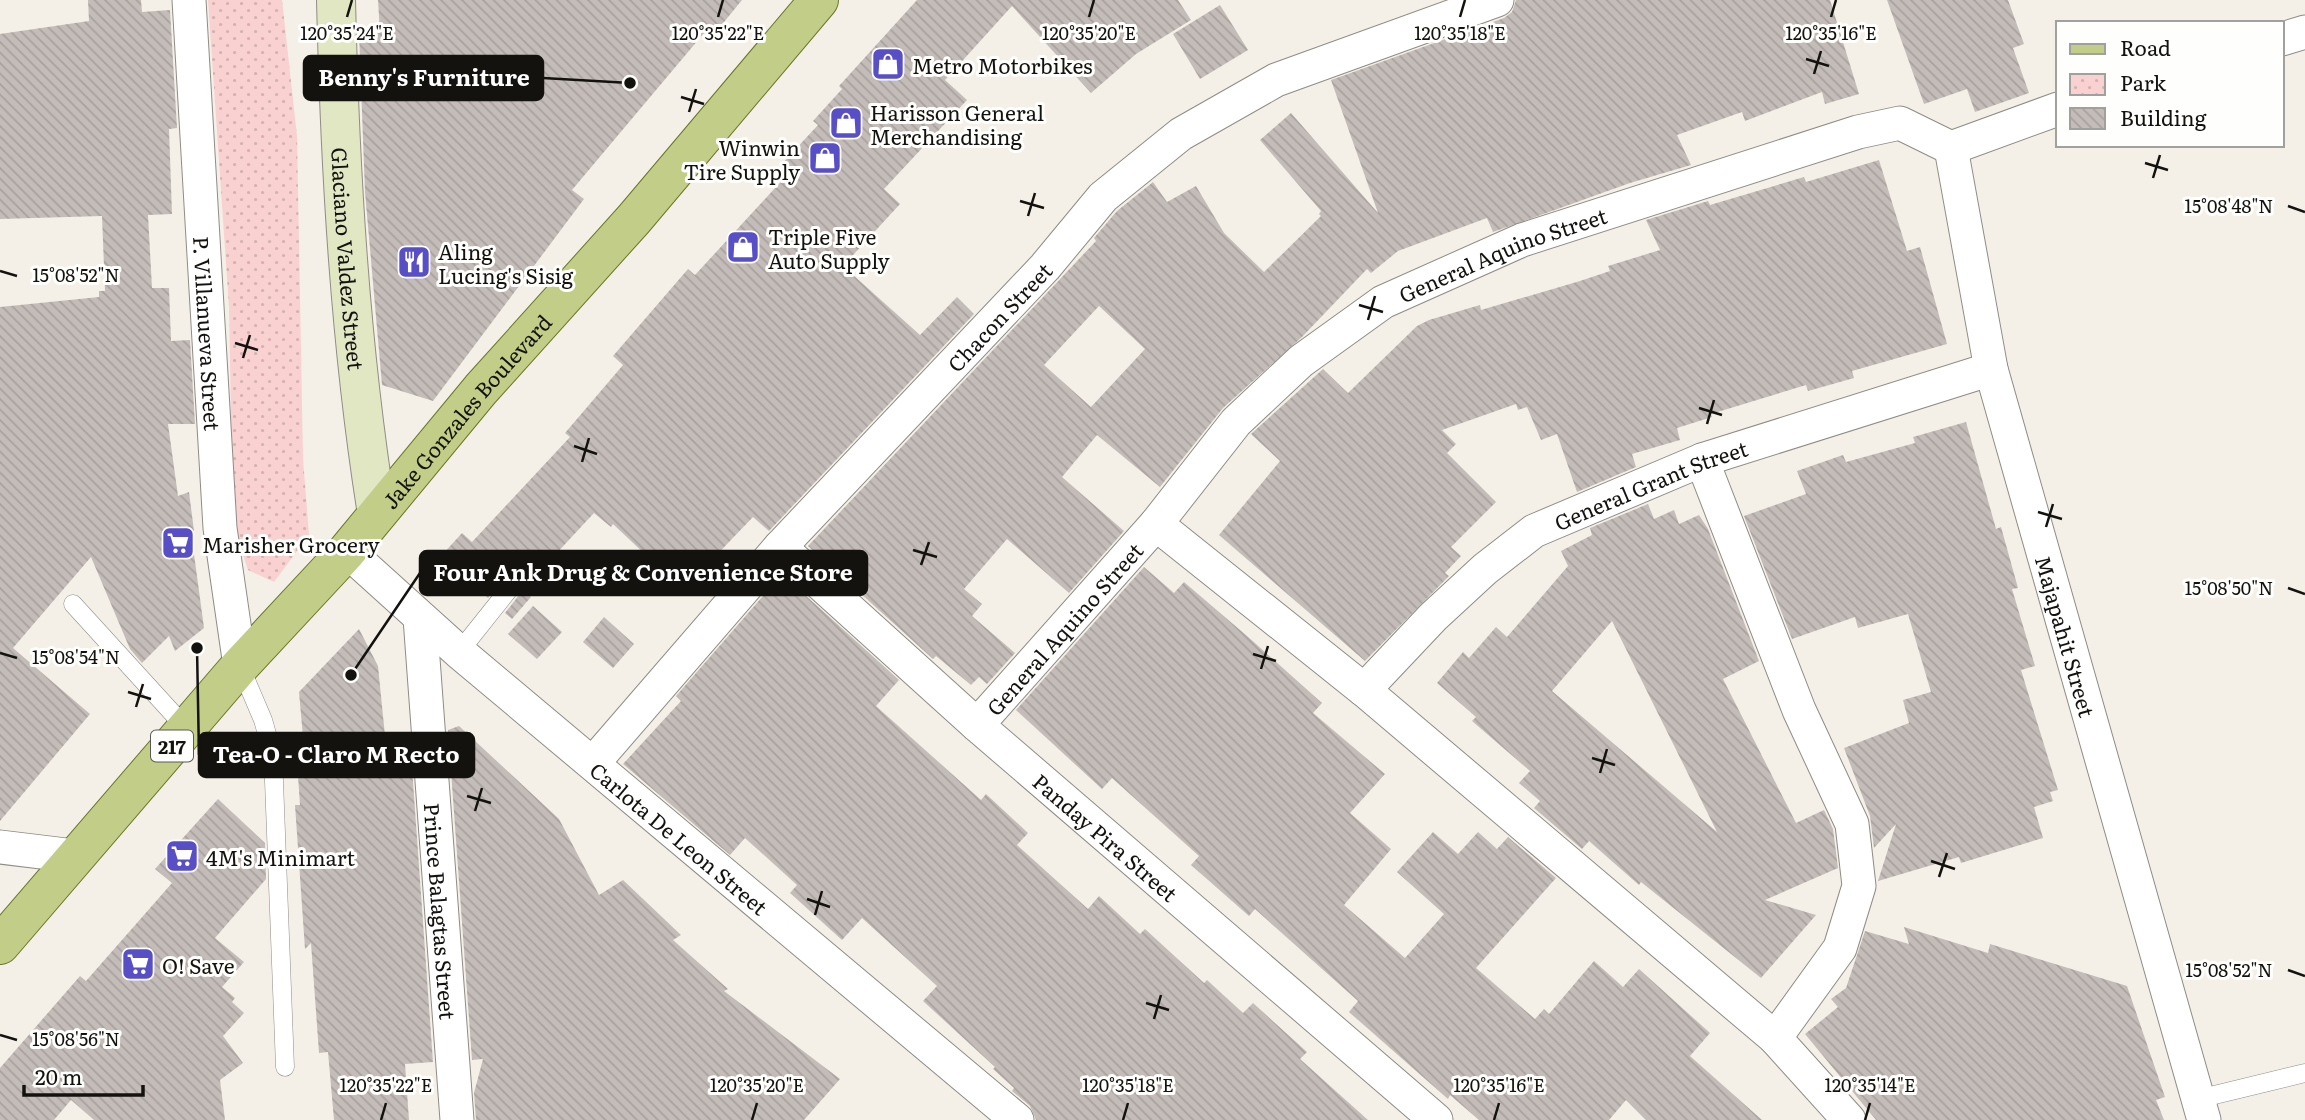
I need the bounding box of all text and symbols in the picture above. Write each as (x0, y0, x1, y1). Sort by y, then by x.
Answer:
text: 120°35'24"E (300, 19, 394, 46)
text: 120°35'22"E (672, 19, 764, 46)
text: 120°35'20"E (1042, 19, 1136, 46)
text: 120°35'18"E (1414, 19, 1506, 46)
text: 120°35'16"E (1785, 19, 1877, 46)
legend (2056, 21, 2284, 147)
text: Road (2120, 31, 2171, 62)
shop icon: Metro Motorbikes (869, 45, 907, 83)
place label: Metro Motorbikes (912, 49, 1093, 80)
callout: Benny's Furniture (304, 56, 543, 100)
text: Benny's Furniture (318, 59, 530, 93)
text: Park (2120, 66, 2166, 97)
place label: Harisson General Merchandising (870, 96, 1044, 151)
text: Building (2120, 101, 2207, 132)
shop icon: Harisson General Merchandising (827, 104, 865, 142)
place label: Winwin Tire Supply (683, 131, 801, 186)
shop icon: Winwin Tire Supply (806, 139, 844, 177)
street label: Glaciano Valdez Street (326, 147, 373, 372)
text: 15°08'48"N (2185, 192, 2273, 219)
street label: General Aquino Street (1393, 198, 1611, 309)
place label: Triple Five Auto Supply (768, 220, 891, 275)
shop icon: Triple Five Auto Supply (724, 228, 762, 266)
street label: P. Villanueva Street (187, 235, 230, 432)
place label: Aling Lucing's Sisig (438, 235, 573, 290)
restaurant icon: Aling Lucing's Sisig (395, 243, 433, 281)
street label: Chacon Street (939, 254, 1058, 378)
text: 15°08'52"N (32, 261, 120, 288)
street label: Jake Gonzales Boulevard (374, 306, 558, 514)
street label: General Grant Street (1549, 431, 1752, 536)
supermarket icon: Marisher Grocery (159, 524, 197, 562)
place label: Marisher Grocery (202, 528, 381, 559)
street label: General Aquino Street (978, 534, 1149, 721)
callout: Four Ank Drug & Convenience Store (420, 551, 867, 595)
street label: Majapahit Street (2029, 552, 2104, 721)
text: Four Ank Drug & Convenience Store (433, 554, 853, 588)
text: 15°08'50"N (2185, 574, 2273, 601)
text: 15°08'54"N (32, 643, 120, 670)
road number: 217 (151, 730, 193, 762)
callout: Tea-O - Claro M Recto (199, 733, 474, 777)
text: Tea-O - Claro M Recto (212, 736, 460, 770)
street label: Carlota De Leon Street (584, 753, 776, 921)
street label: Panday Pira Street (1027, 765, 1186, 908)
street label: Prince Balagtas Street (418, 802, 465, 1021)
supermarket icon: 4M's Minimart (163, 837, 201, 875)
place label: 4M's Minimart (206, 841, 356, 872)
supermarket icon: O! Save (119, 945, 157, 983)
place label: O! Save (162, 949, 235, 980)
text: 15°08'52"N (2185, 956, 2273, 983)
text: 15°08'56"N (32, 1025, 120, 1052)
scale bar (24, 1054, 144, 1098)
text: 20 m (35, 1060, 82, 1091)
text: 120°35'22"E (340, 1071, 432, 1098)
text: 120°35'20"E (710, 1071, 804, 1098)
text: 120°35'18"E (1082, 1071, 1174, 1098)
text: 120°35'16"E (1453, 1071, 1545, 1098)
text: 120°35'14"E (1825, 1071, 1915, 1098)

